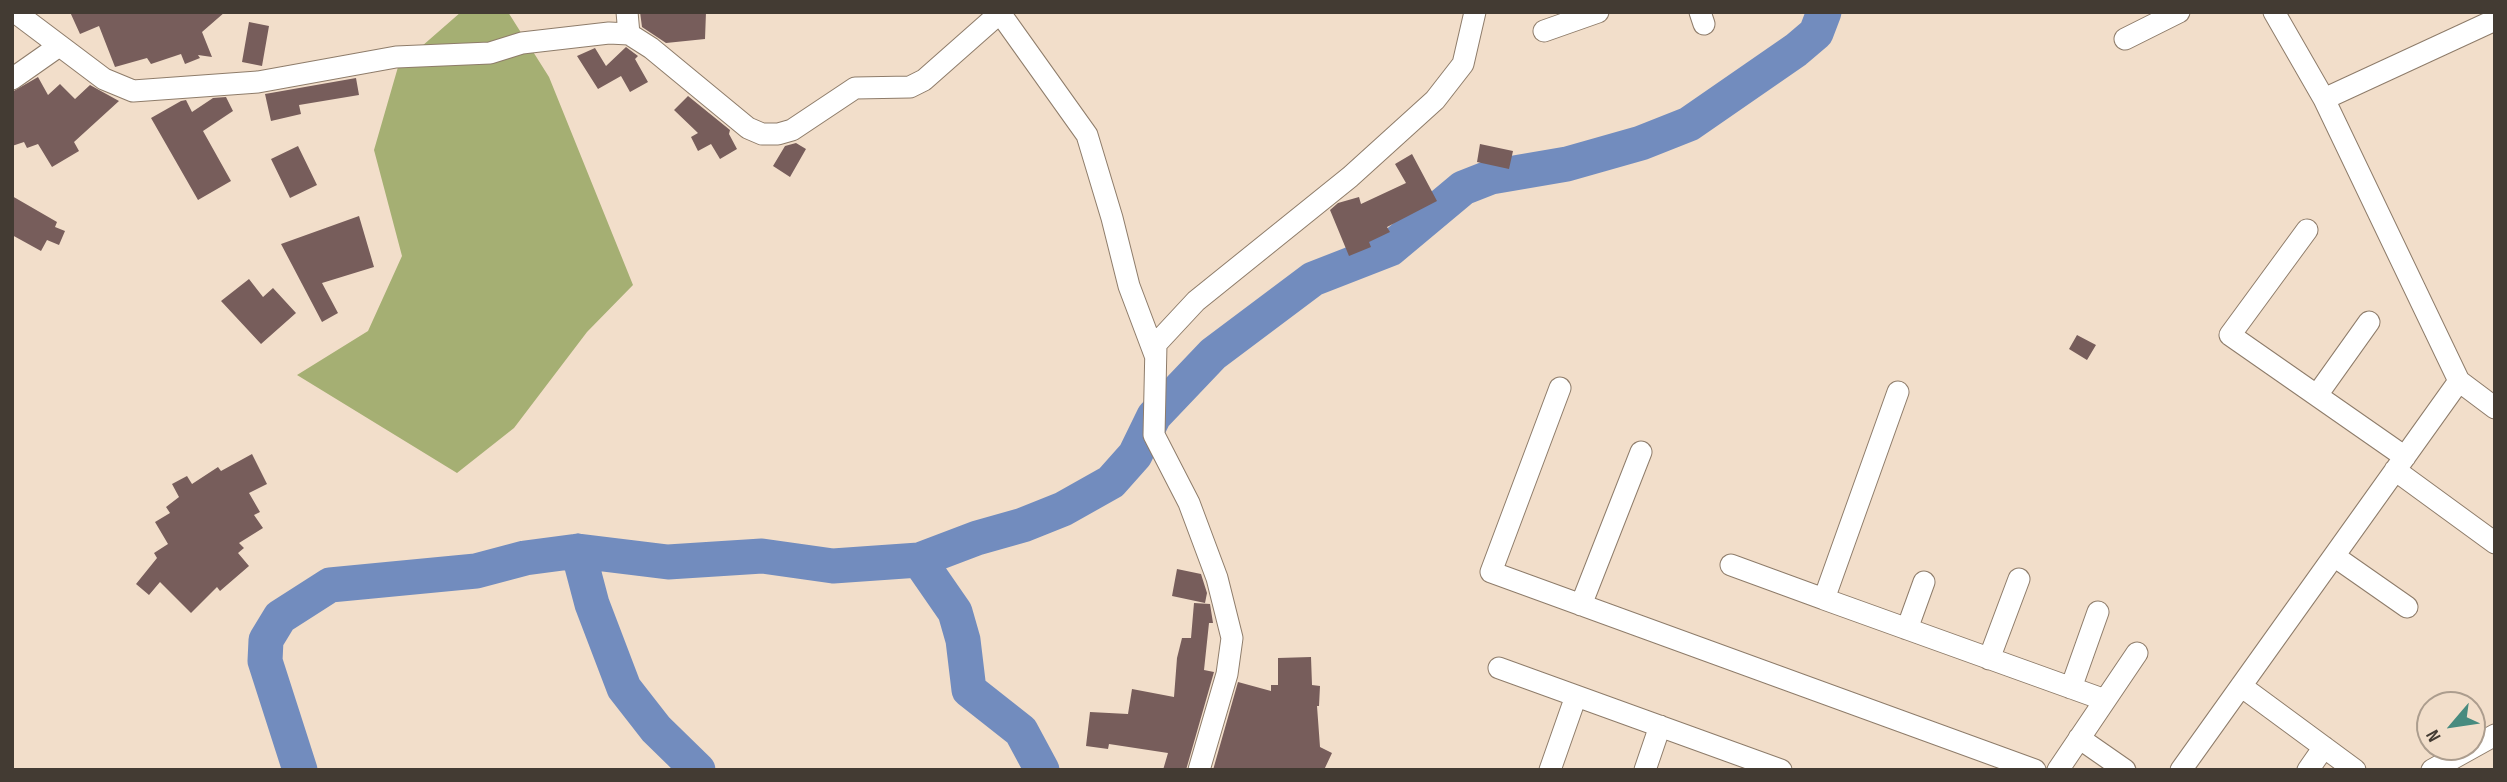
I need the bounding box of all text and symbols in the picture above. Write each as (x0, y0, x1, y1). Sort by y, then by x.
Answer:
north arrow (2416, 691, 2486, 761)
text: N (2421, 725, 2446, 745)

